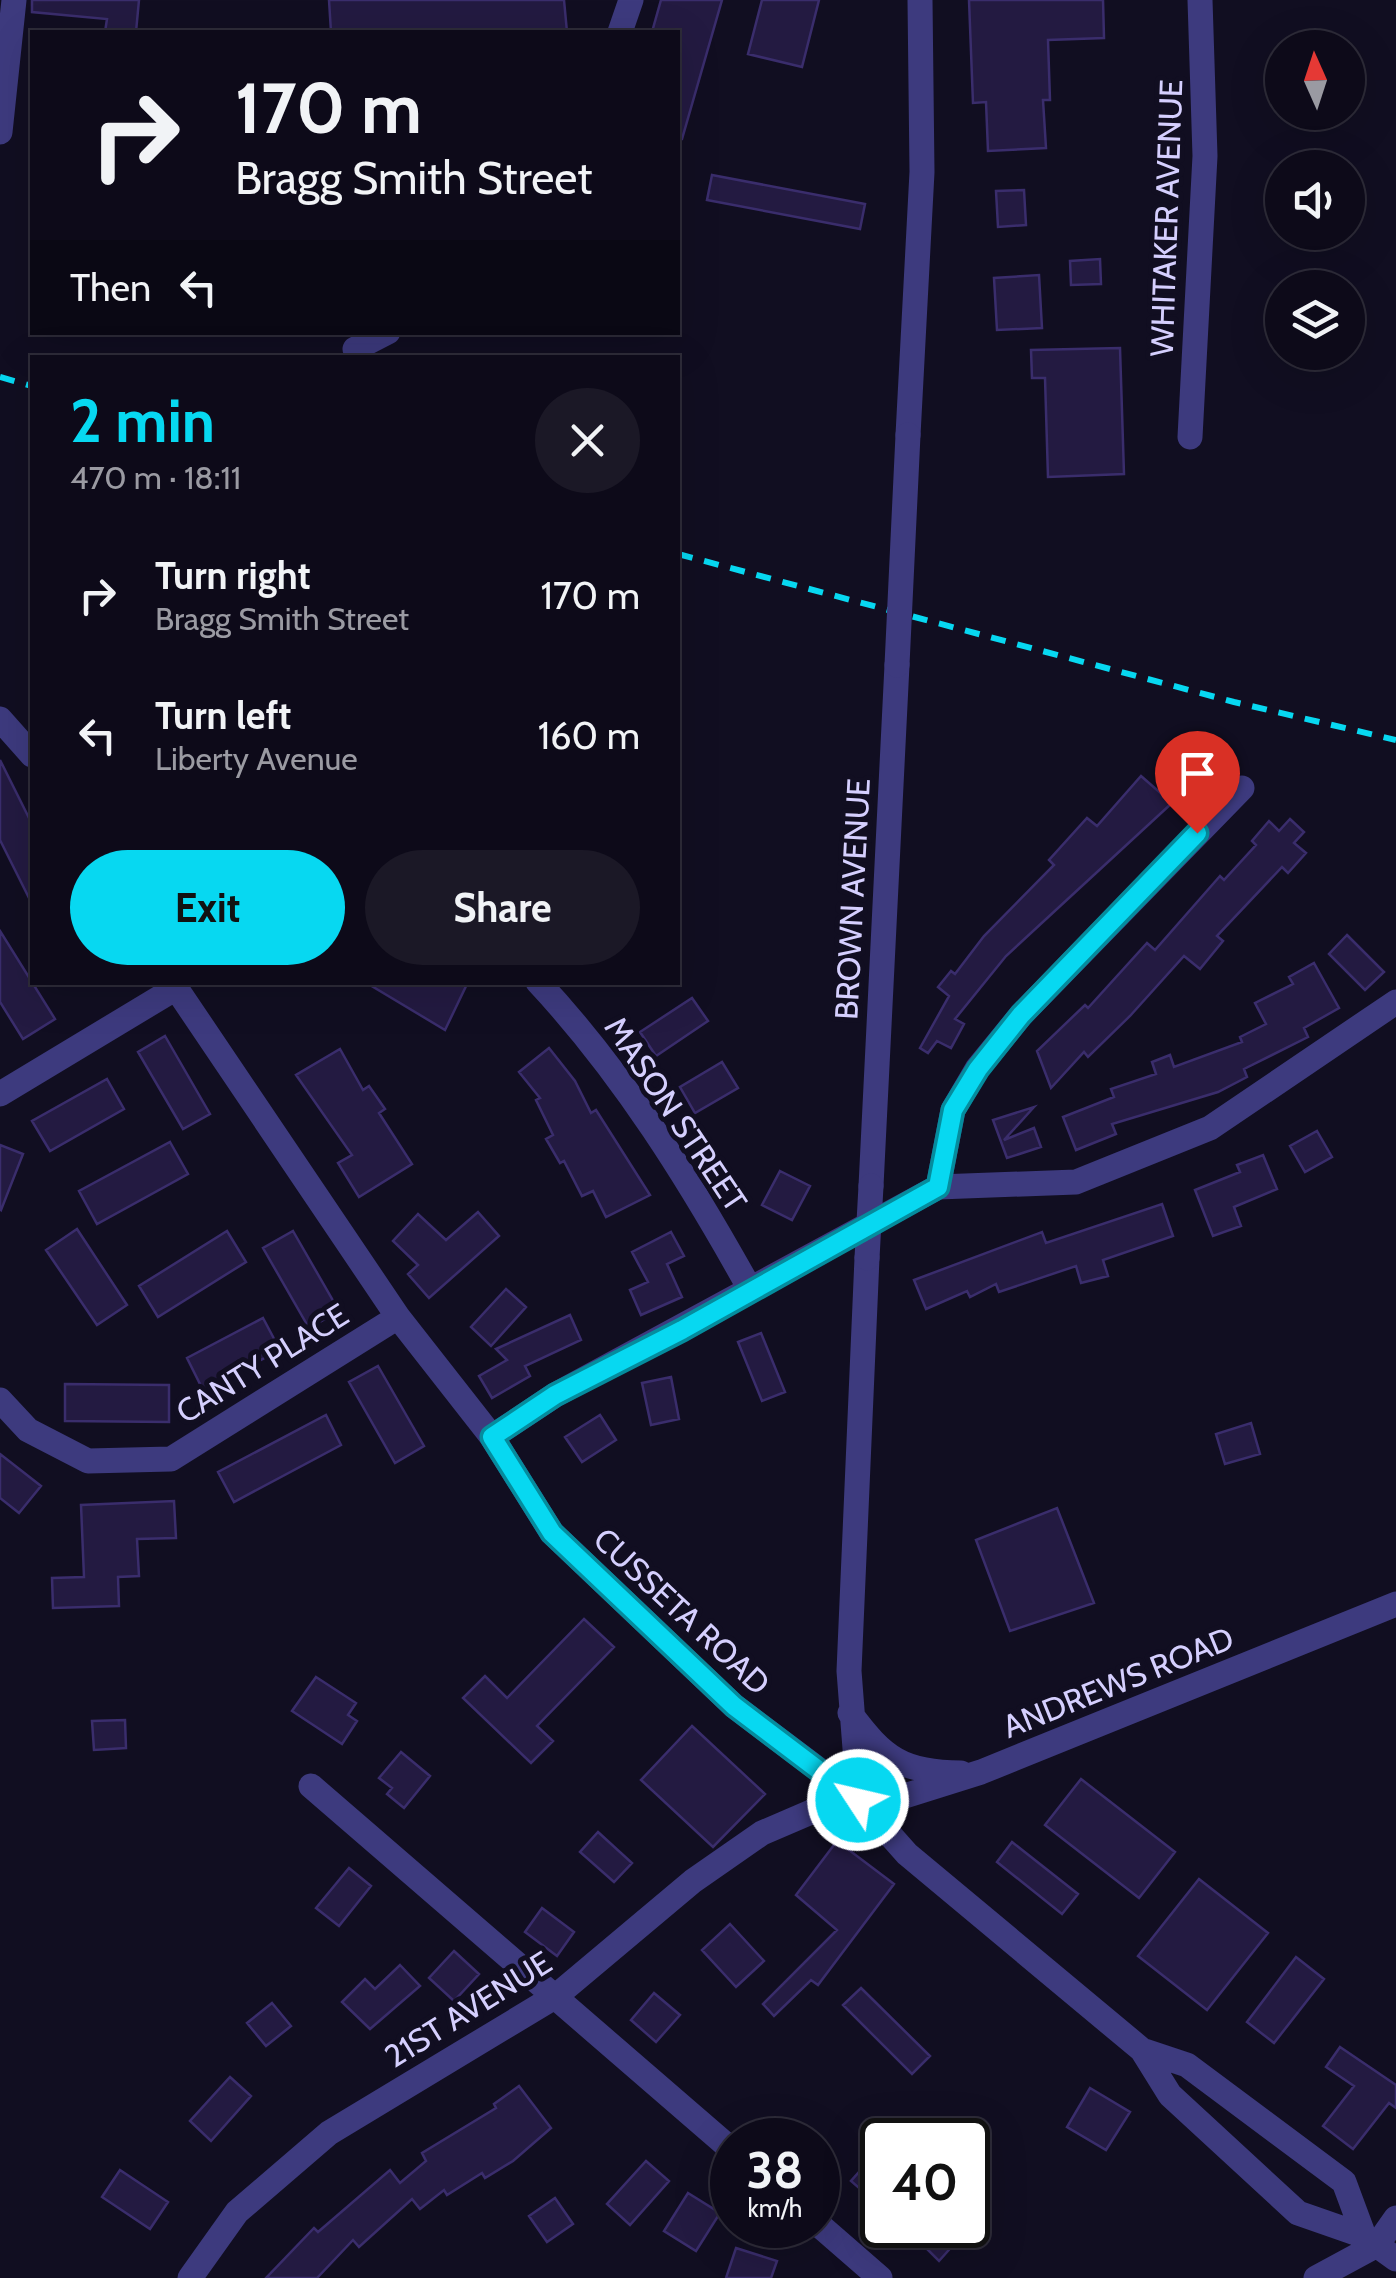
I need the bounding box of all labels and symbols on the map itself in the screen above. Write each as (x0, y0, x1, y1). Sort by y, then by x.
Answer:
north arrow (1265, 30, 1365, 130)
street label: WHITAKER AVENUE (1142, 79, 1190, 357)
pin (1155, 731, 1240, 834)
street label: BROWN AVENUE (826, 777, 878, 1021)
street label: MASON STREET (597, 1009, 755, 1219)
street label: CANTY PLACE (169, 1295, 355, 1431)
street label: CUSSETA ROAD (586, 1519, 778, 1703)
street label: ANDREWS ROAD (997, 1618, 1239, 1746)
position arrow (806, 1748, 910, 1852)
street label: 21ST AVENUE (378, 1942, 558, 2076)
speed limit sign: 40 (860, 2118, 990, 2248)

